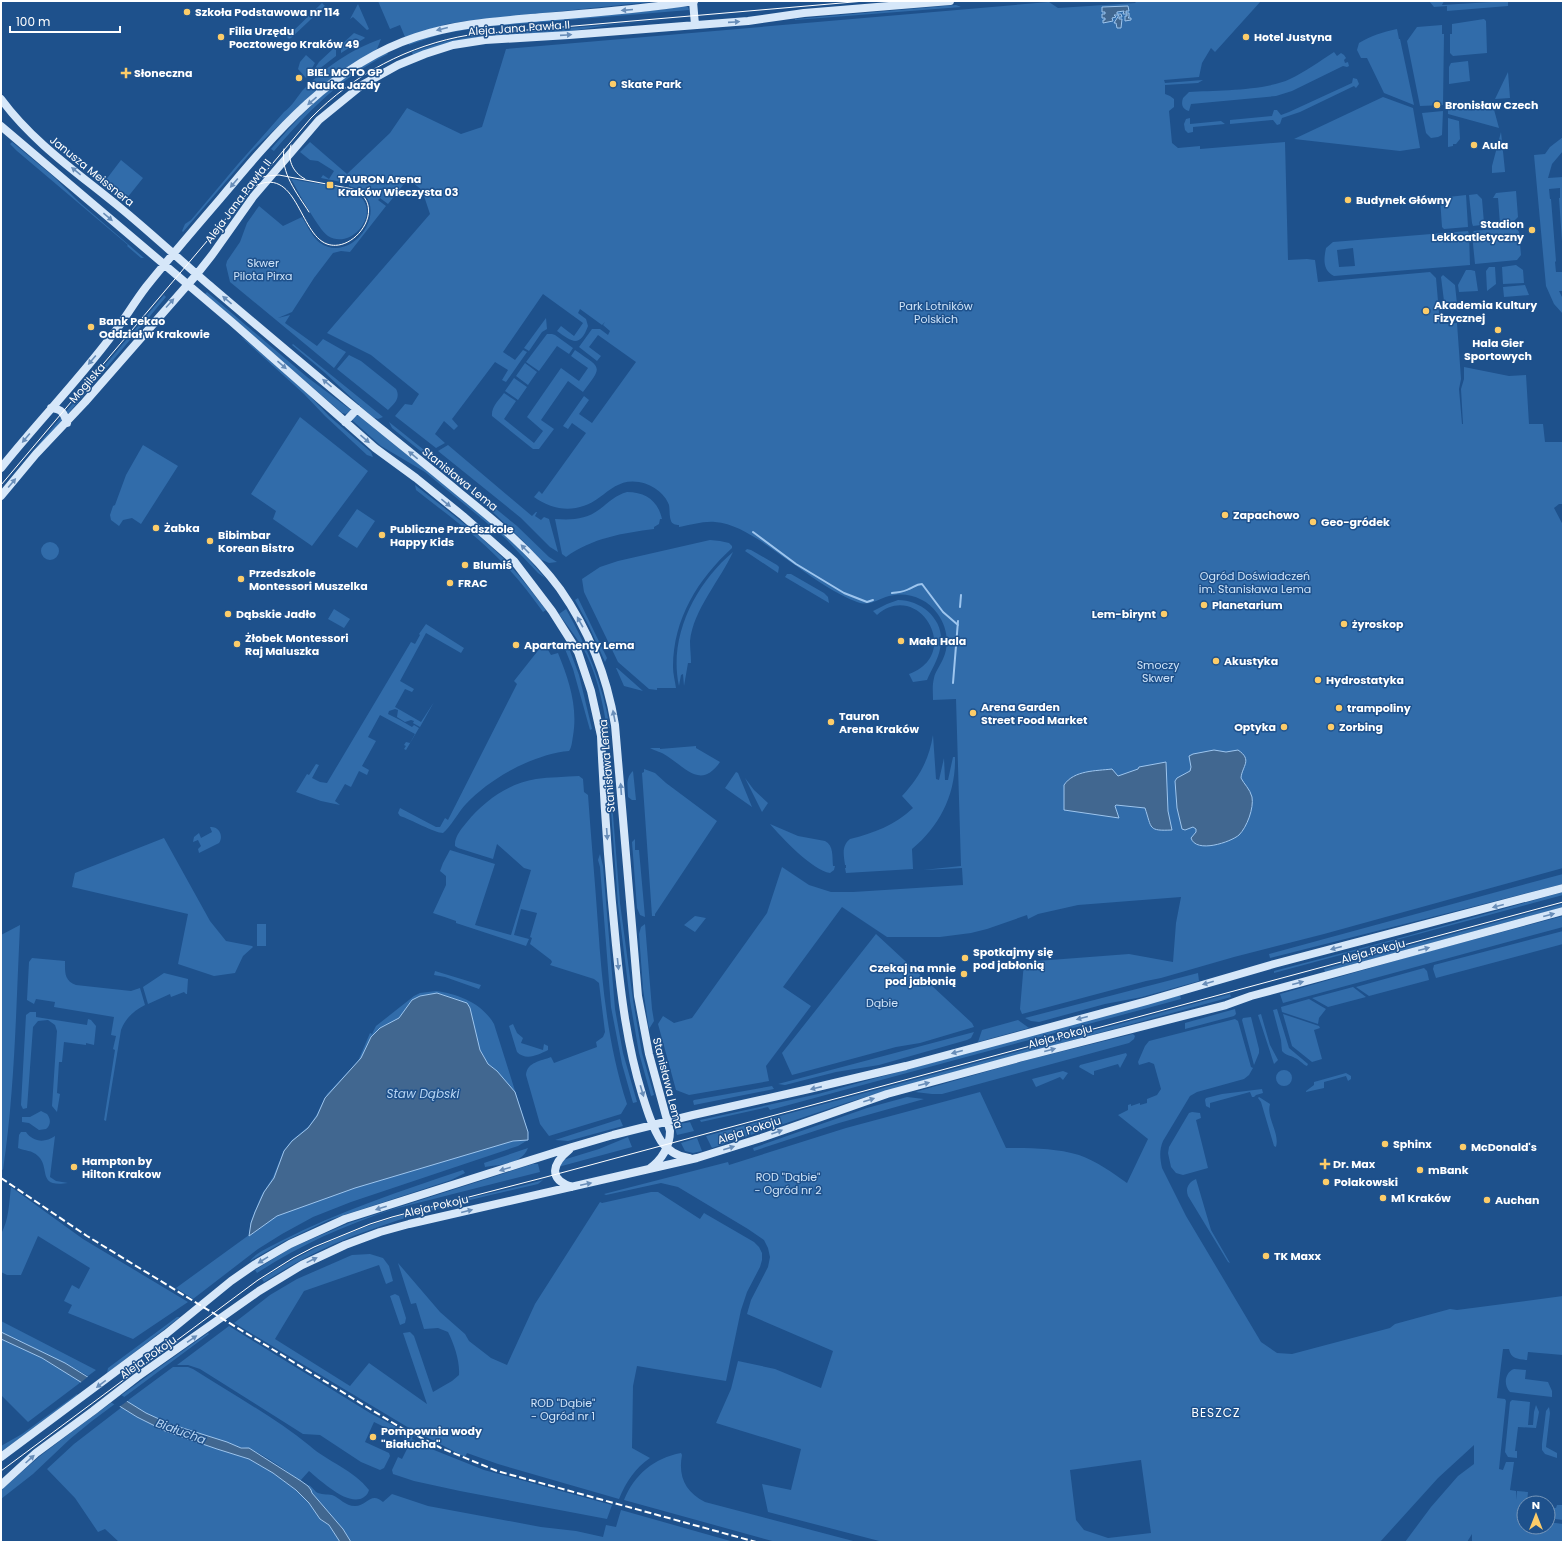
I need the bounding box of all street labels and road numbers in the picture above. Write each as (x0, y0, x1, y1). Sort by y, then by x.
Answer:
street label: Aleja Jana Pawła II (468, 16, 570, 40)
street label: Janusza Meissnera (46, 132, 138, 210)
street label: Aleja Jana Pawła II (201, 155, 275, 247)
street label: Mogilska (65, 360, 109, 406)
street label: Stanisława Lema (419, 443, 501, 515)
street label: Stanisława Lema (595, 719, 619, 813)
street label: Aleja Pokoju (1339, 935, 1407, 967)
street label: Aleja Pokoju (1026, 1020, 1094, 1052)
street label: Stanisława Lema (649, 1036, 687, 1130)
street label: Aleja Pokoju (715, 1112, 783, 1148)
street label: Aleja Pokoju (402, 1191, 470, 1221)
street label: Aleja Pokoju (116, 1332, 180, 1382)

